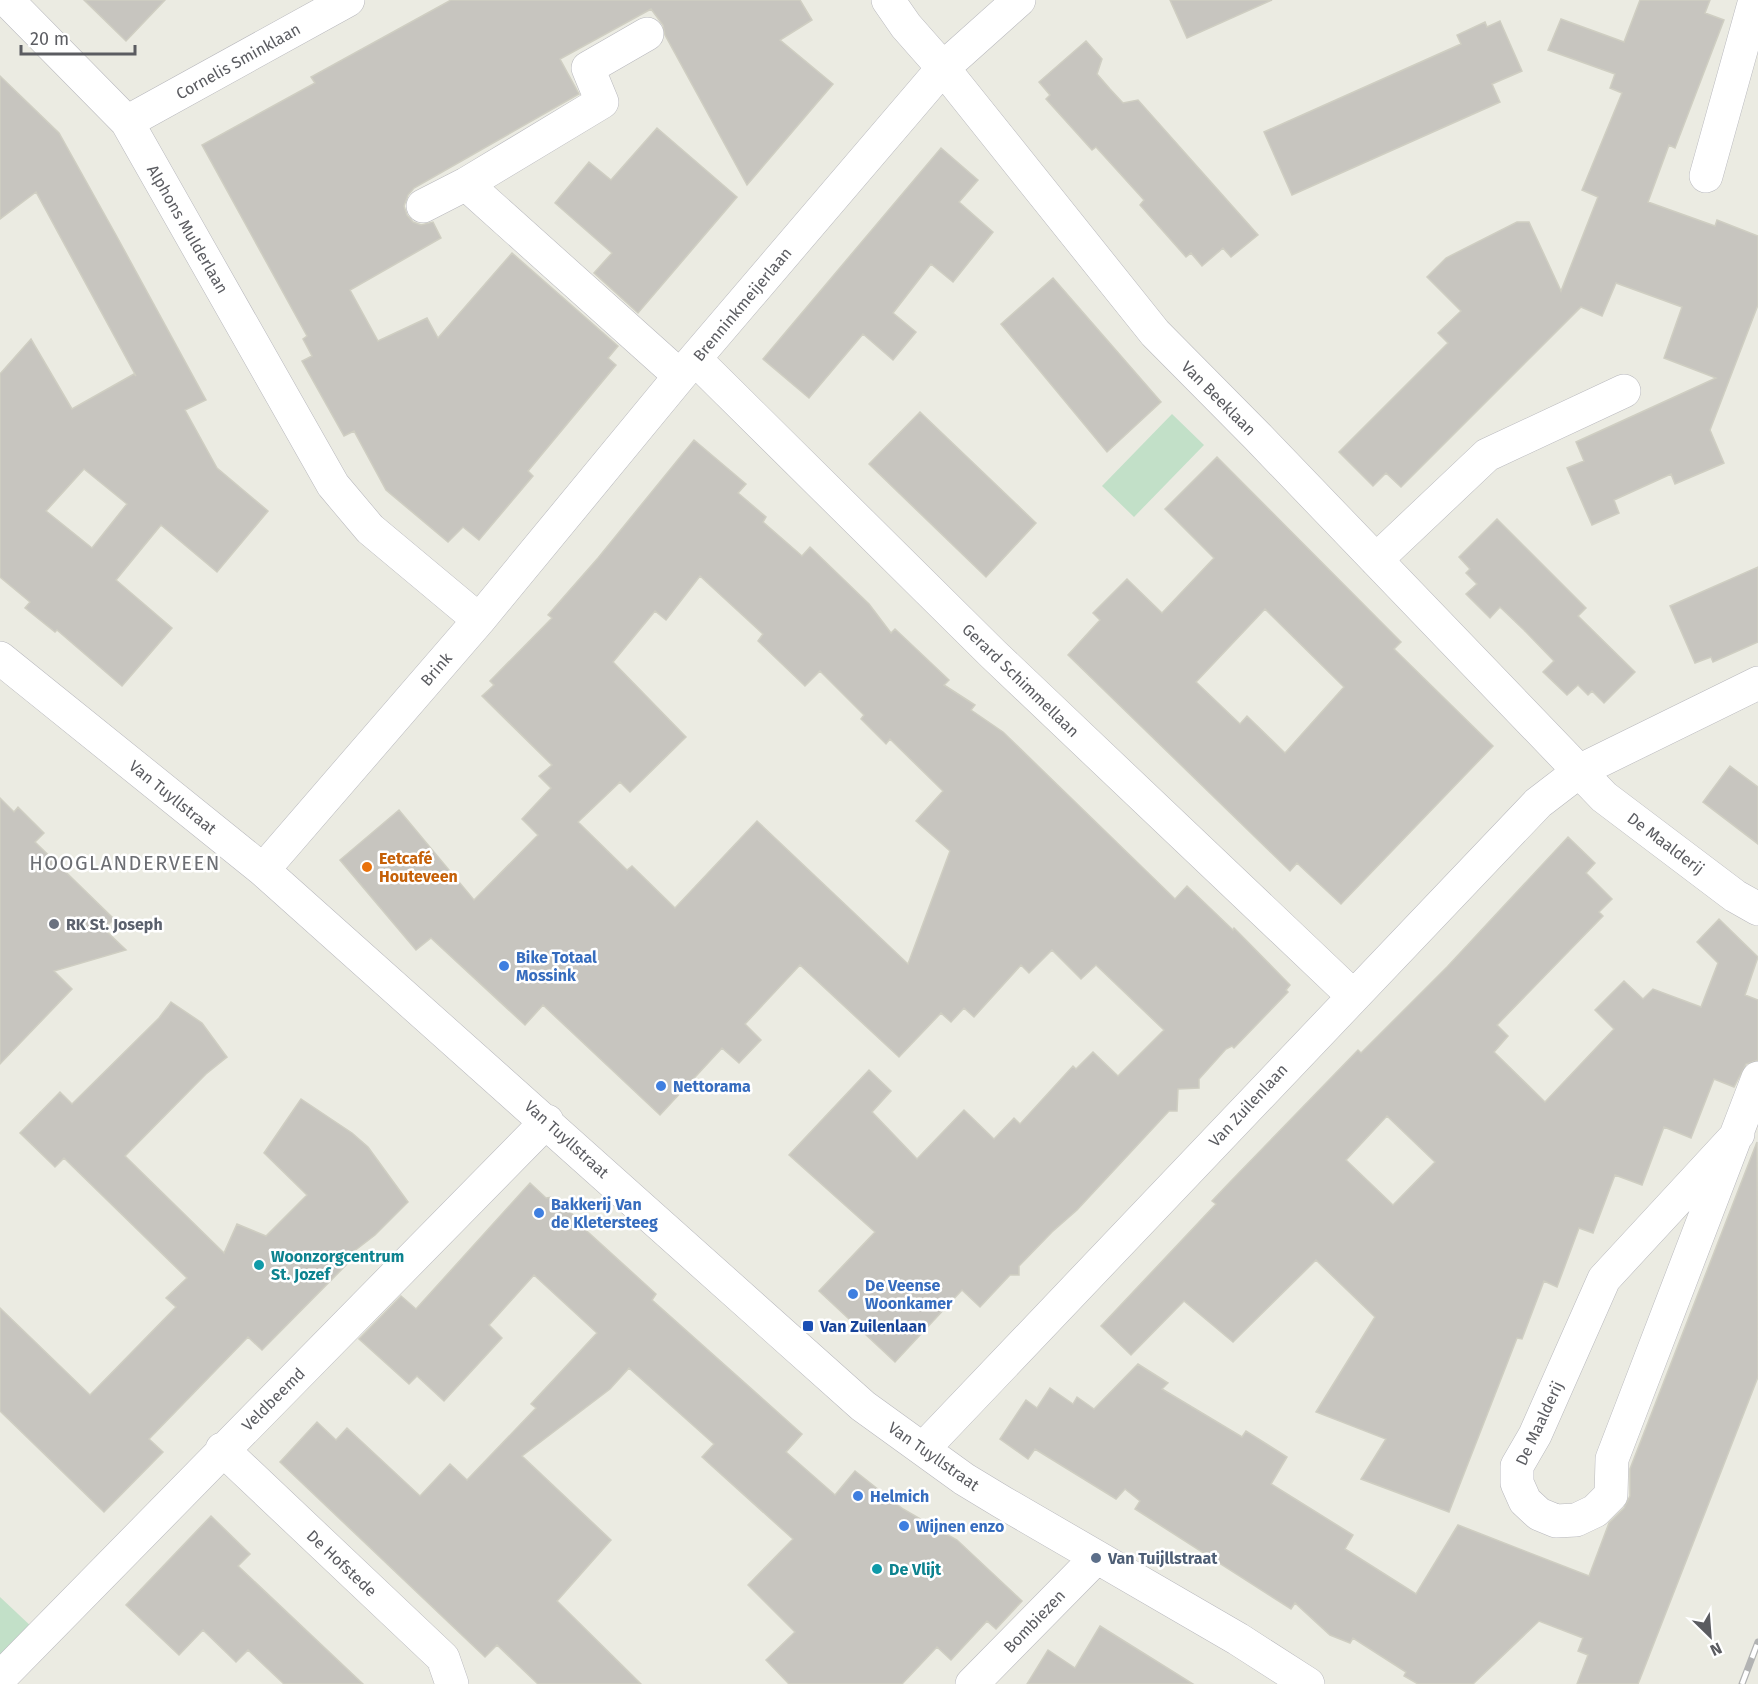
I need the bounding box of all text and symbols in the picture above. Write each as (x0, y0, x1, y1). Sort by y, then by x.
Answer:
scale bar (21, 18, 135, 56)
street label: Cornelis Sminklaan (173, 19, 304, 103)
text: 20 m (30, 28, 69, 50)
street label: Alphons Mulderlaan (143, 162, 232, 297)
street label: Brenninkmeijerlaan (689, 244, 795, 365)
street label: Van Beeklaan (1178, 357, 1260, 439)
street label: Gerard Schimmellaan (958, 620, 1083, 741)
street label: Brink (417, 648, 457, 690)
street label: Van Tuyllstraat (125, 756, 220, 838)
street label: De Maalderij (1624, 808, 1708, 878)
place label: Eetcafé Houteveen (379, 849, 458, 886)
district label: HOOGLANDERVEEN (29, 851, 221, 875)
marker: Eetcafé Houteveen (360, 860, 374, 874)
place label: RK St. Joseph (66, 915, 163, 934)
marker: RK St. Joseph (47, 917, 61, 931)
place label: Bike Totaal Mossink (516, 948, 597, 985)
marker: Bike Totaal Mossink (497, 959, 511, 973)
street label: Van Zuilenlaan (1205, 1060, 1292, 1151)
place label: Nettorama (673, 1077, 751, 1096)
marker: Nettorama (654, 1079, 668, 1093)
street label: Van Tuyllstraat (521, 1097, 613, 1182)
place label: Bakkerij Van de Kletersteeg (551, 1195, 658, 1232)
marker: Bakkerij Van de Kletersteeg (532, 1206, 546, 1220)
place label: Woonzorgcentrum St. Jozef (271, 1247, 404, 1284)
marker: Woonzorgcentrum St. Jozef (252, 1258, 266, 1272)
place label: De Veense Woonkamer (865, 1276, 953, 1313)
marker: De Veense Woonkamer (846, 1287, 860, 1301)
place label: Van Zuilenlaan (819, 1317, 926, 1336)
marker: Van Zuilenlaan (801, 1319, 815, 1333)
street label: Veldbeemd (238, 1364, 309, 1435)
street label: De Maalderij (1512, 1378, 1567, 1468)
street label: Van Tuyllstraat (885, 1418, 983, 1495)
place label: Helmich (870, 1487, 929, 1506)
marker: Helmich (851, 1489, 865, 1503)
place label: Wijnen enzo (916, 1517, 1004, 1536)
marker: Wijnen enzo (897, 1519, 911, 1533)
street label: De Hofstede (303, 1526, 381, 1601)
place label: Van Tuijllstraat (1107, 1549, 1218, 1568)
marker: Van Tuijllstraat (1089, 1551, 1103, 1565)
place label: De Vlijt (889, 1560, 942, 1579)
marker: De Vlijt (870, 1562, 884, 1576)
street label: Bombiezen (1000, 1586, 1069, 1657)
north arrow (1680, 1606, 1740, 1666)
text: N (1707, 1638, 1725, 1660)

